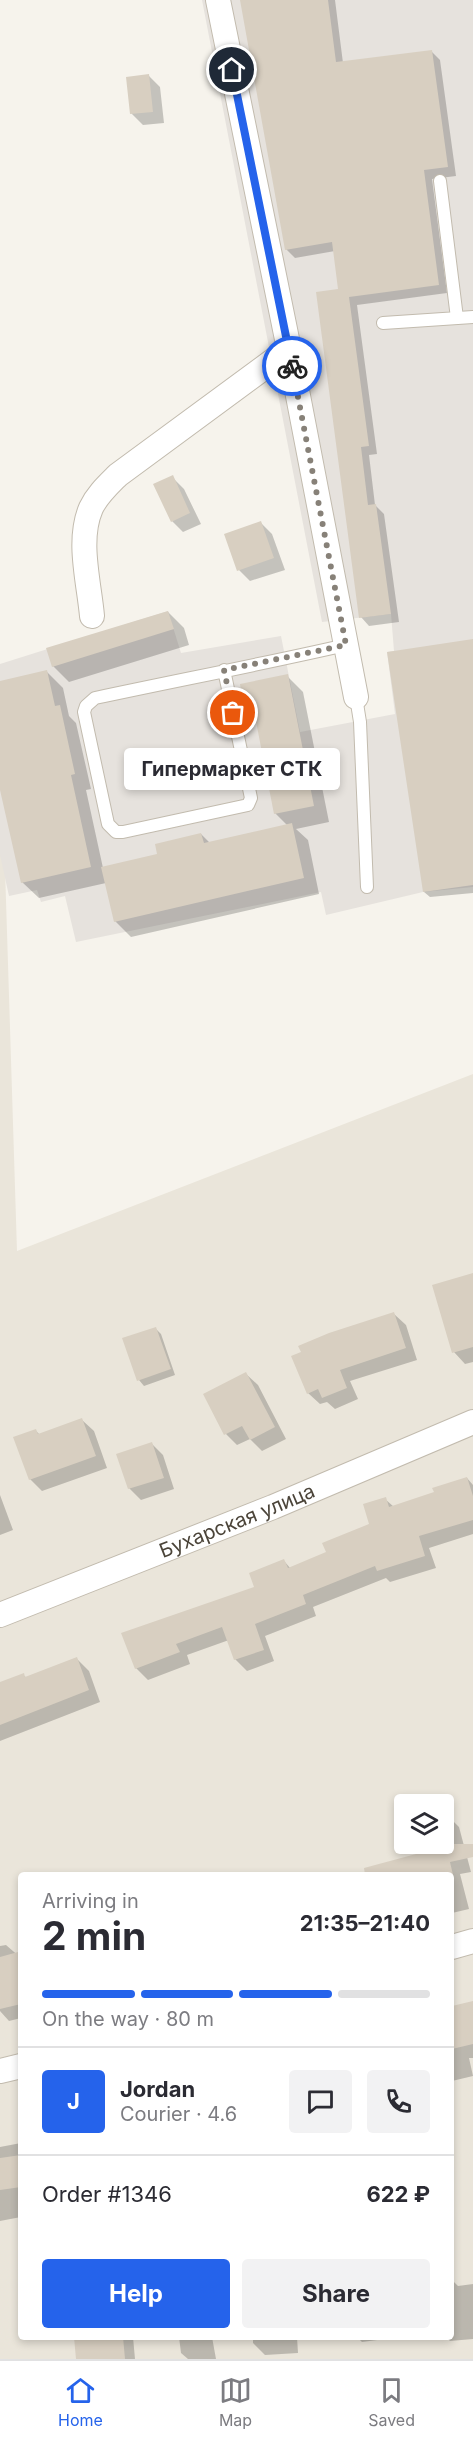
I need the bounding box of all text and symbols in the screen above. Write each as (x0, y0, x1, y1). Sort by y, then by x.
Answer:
pin (206, 44, 257, 95)
icon: home (215, 53, 248, 86)
courier (262, 336, 322, 396)
icon: bike (276, 350, 309, 383)
pin (207, 687, 258, 738)
icon: bag (216, 696, 249, 729)
callout: Гипермаркет СТК (125, 749, 341, 791)
text: Гипермаркет СТК (142, 757, 322, 781)
street label: Бухарская улица (156, 1479, 318, 1563)
map controls (394, 1794, 454, 1854)
button: layers (394, 1794, 454, 1854)
text: Arriving in (42, 1889, 139, 1913)
text: 21:35–21:40 (300, 1910, 430, 1936)
text: 2 min (42, 1912, 146, 1959)
text: On the way · 80 m (42, 2007, 214, 2031)
button: chat (289, 2070, 352, 2133)
button: phone (367, 2070, 430, 2133)
text: Jordan (120, 2076, 195, 2102)
text: J (67, 2088, 80, 2114)
text: Courier · 4.6 (120, 2102, 237, 2126)
text: Order #1346 (42, 2181, 172, 2207)
text: 622 ₽ (366, 2181, 430, 2207)
button: Help (42, 2259, 230, 2328)
button: Share (242, 2259, 430, 2328)
tab: Home (58, 2374, 103, 2430)
tab: Map (219, 2374, 252, 2430)
tab: Saved (368, 2374, 415, 2430)

